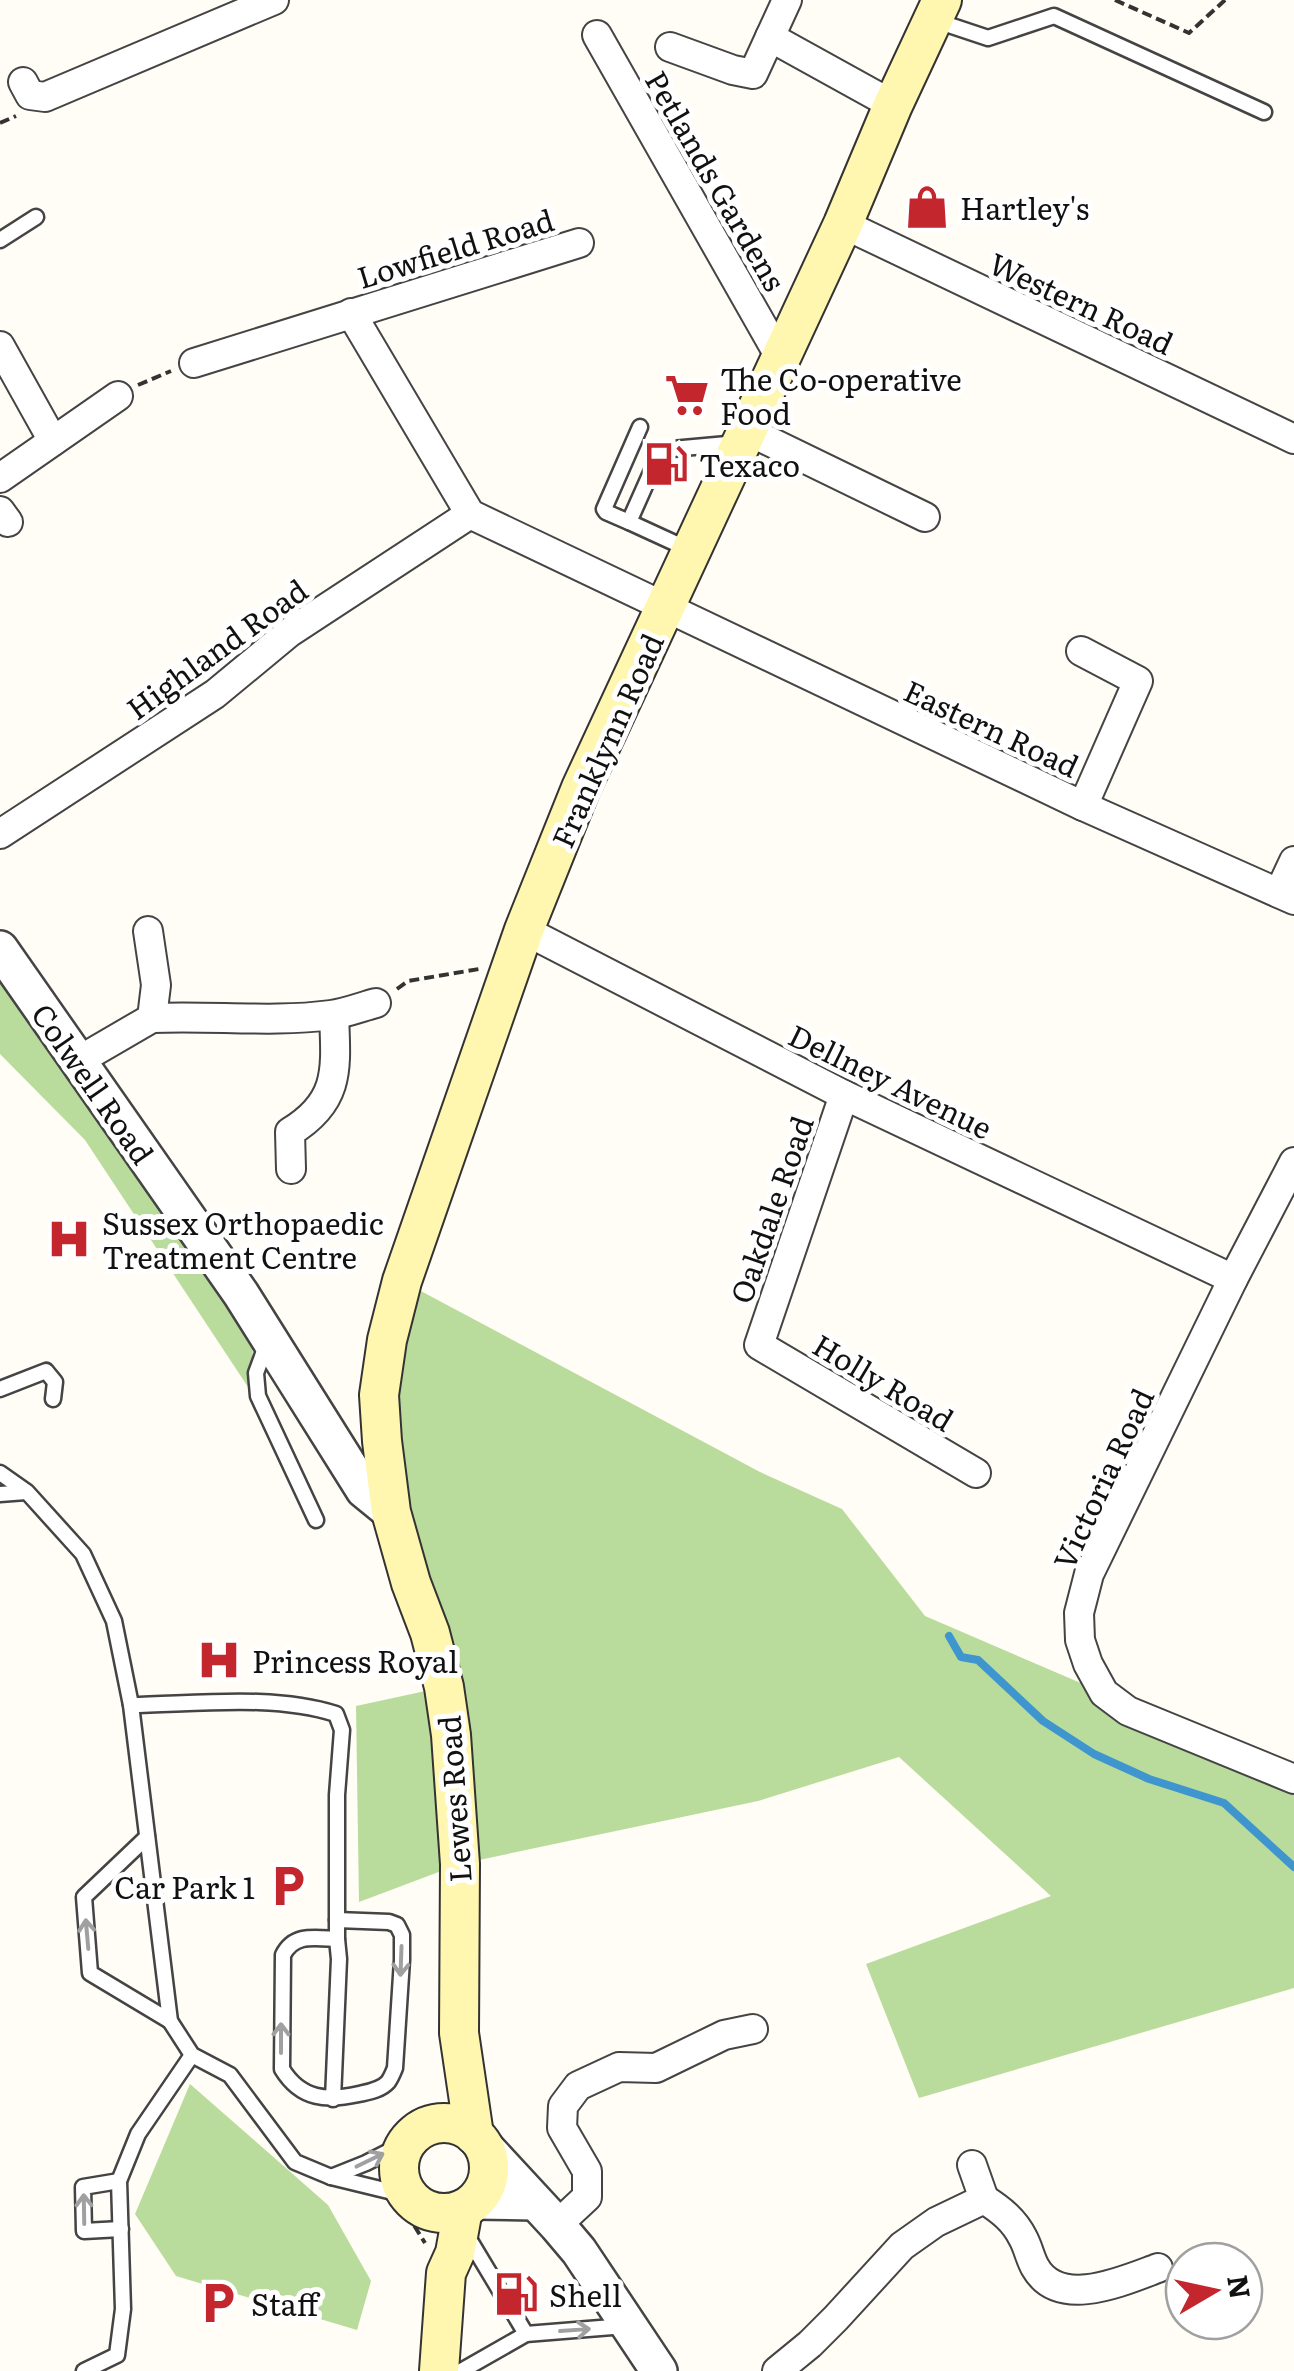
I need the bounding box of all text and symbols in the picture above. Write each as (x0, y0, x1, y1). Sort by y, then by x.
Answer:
street label: Petlands Gardens (636, 62, 798, 298)
shop icon: Hartley's (903, 183, 951, 231)
place label: Hartley's (960, 185, 1089, 229)
street label: Lowfield Road (351, 196, 559, 298)
street label: Western Road (983, 240, 1181, 364)
place label: The Co-operative Food (720, 356, 962, 434)
supermarket icon: The Co-operative Food (663, 371, 711, 419)
fuel station icon: Texaco (642, 440, 690, 488)
place label: Texaco (699, 442, 800, 486)
street label: Highland Road (116, 567, 316, 729)
street label: Franklynn Road (539, 626, 673, 854)
street label: Eastern Road (897, 667, 1087, 787)
street label: Colwell Road (22, 994, 166, 1172)
street label: Dellney Avenue (782, 1012, 1000, 1148)
street label: Oakdale Road (717, 1109, 823, 1309)
place label: Sussex Orthopaedic Treatment Centre (102, 1200, 384, 1278)
hospital icon: Sussex Orthopaedic Treatment Centre (45, 1215, 93, 1263)
street label: Holly Road (805, 1322, 963, 1440)
street label: Victoria Road (1041, 1380, 1163, 1576)
hospital icon: Princess Royal (195, 1636, 243, 1684)
place label: Princess Royal (252, 1638, 458, 1682)
street label: Lewes Road (425, 1714, 481, 1884)
parking icon: Car Park 1 (264, 1862, 312, 1910)
place label: Car Park 1 (114, 1864, 255, 1908)
one-way arrow (77, 1918, 96, 1951)
one-way arrow (391, 1944, 410, 1976)
one-way arrow (272, 2022, 290, 2054)
one-way arrow (355, 2150, 385, 2169)
one-way arrow (74, 2194, 93, 2226)
north arrow (1164, 2241, 1264, 2341)
fuel station icon: Shell (492, 2270, 540, 2318)
place label: Shell (549, 2272, 622, 2316)
text: N (1218, 2272, 1263, 2302)
parking icon: Staff (194, 2279, 242, 2327)
place label: Staff (251, 2281, 321, 2325)
one-way arrow (558, 2320, 590, 2339)

